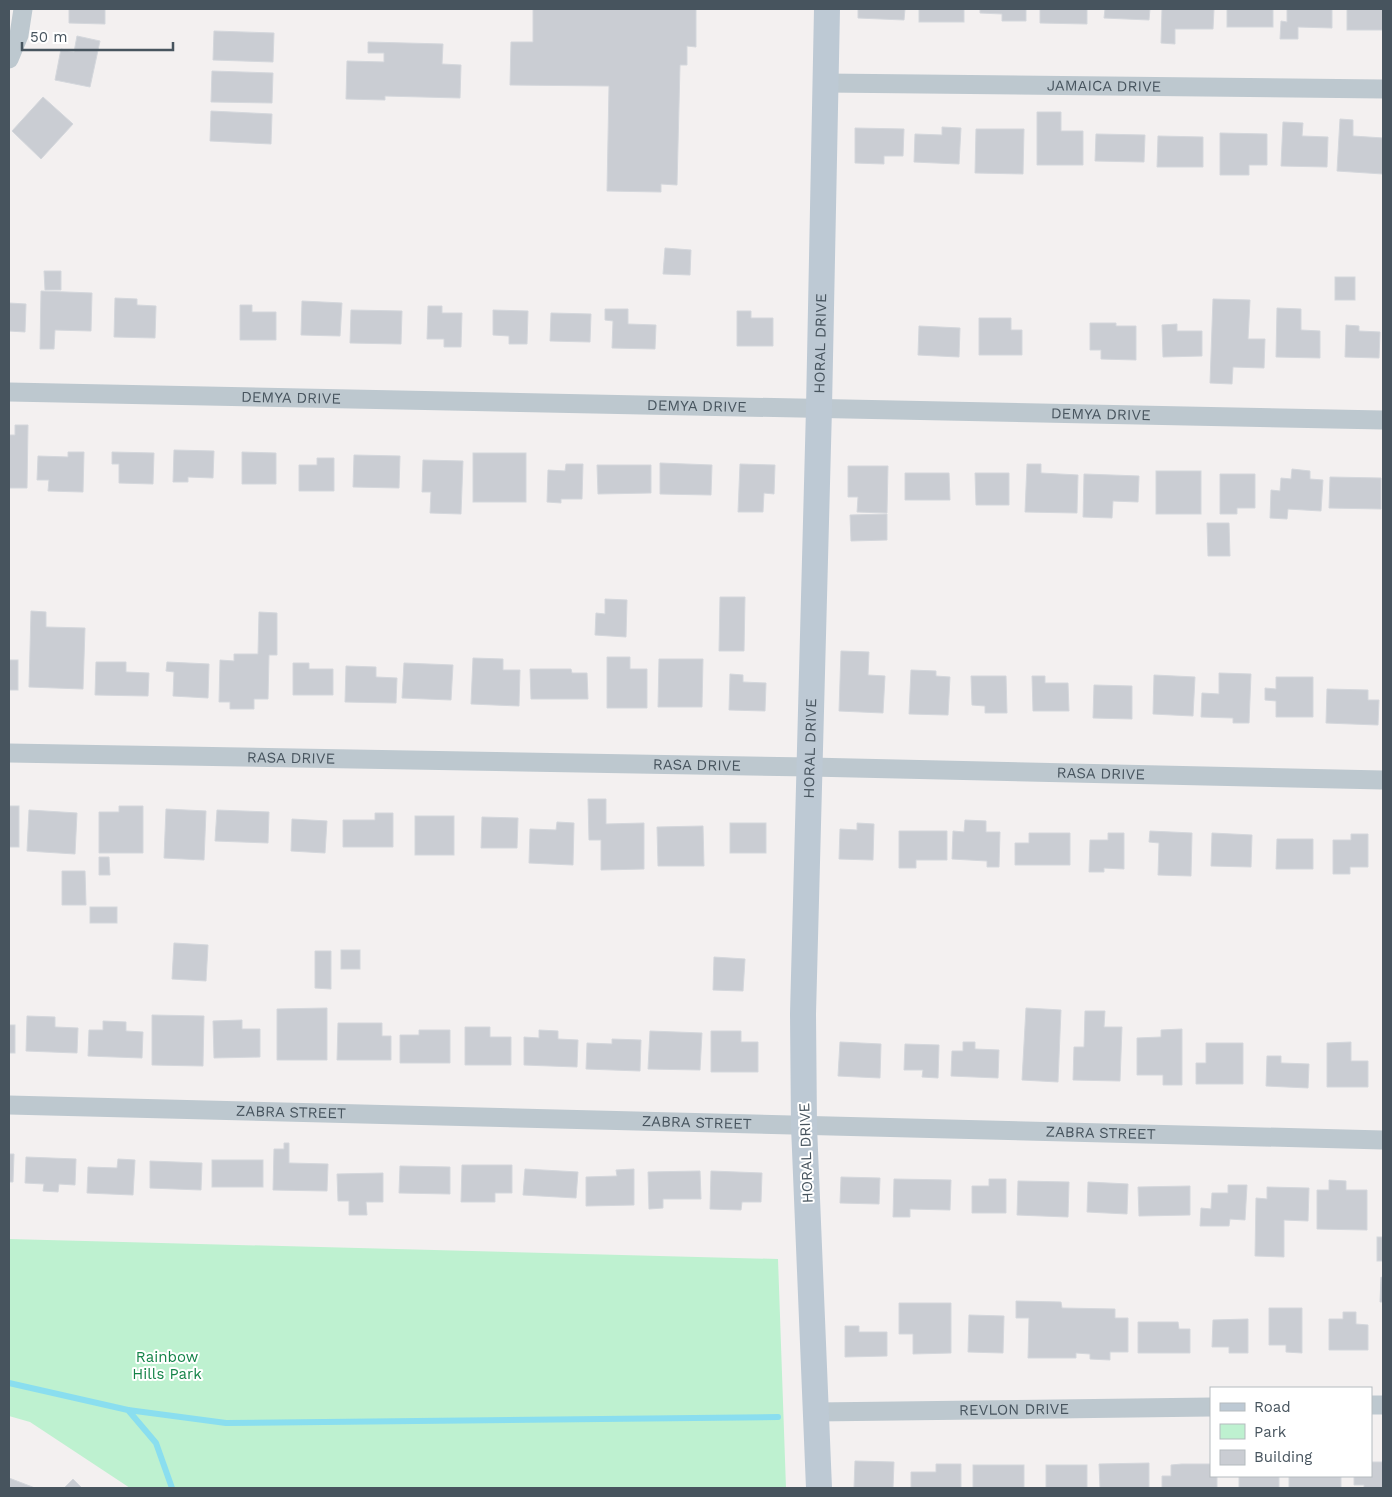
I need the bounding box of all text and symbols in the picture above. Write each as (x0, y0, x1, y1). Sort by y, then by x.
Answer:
scale bar (22, 20, 174, 52)
text: 50 m (30, 28, 67, 46)
street label: JAMAICA DRIVE (1047, 76, 1161, 96)
street label: HORAL DRIVE (810, 293, 830, 394)
street label: DEMYA DRIVE (241, 388, 341, 408)
street label: DEMYA DRIVE (647, 396, 747, 416)
street label: DEMYA DRIVE (1051, 404, 1151, 424)
street label: HORAL DRIVE (800, 698, 820, 799)
street label: RASA DRIVE (247, 748, 335, 768)
street label: RASA DRIVE (653, 755, 741, 775)
street label: RASA DRIVE (1056, 764, 1145, 784)
street label: ZABRA STREET (236, 1102, 346, 1123)
street label: HORAL DRIVE (795, 1103, 817, 1203)
street label: ZABRA STREET (642, 1112, 752, 1133)
street label: ZABRA STREET (1045, 1122, 1156, 1143)
park label: Rainbow Hills Park (132, 1348, 202, 1383)
legend (1210, 1387, 1372, 1477)
text: Road (1254, 1398, 1291, 1416)
street label: REVLON DRIVE (959, 1400, 1069, 1419)
text: Park (1254, 1423, 1287, 1441)
text: Building (1254, 1448, 1312, 1466)

